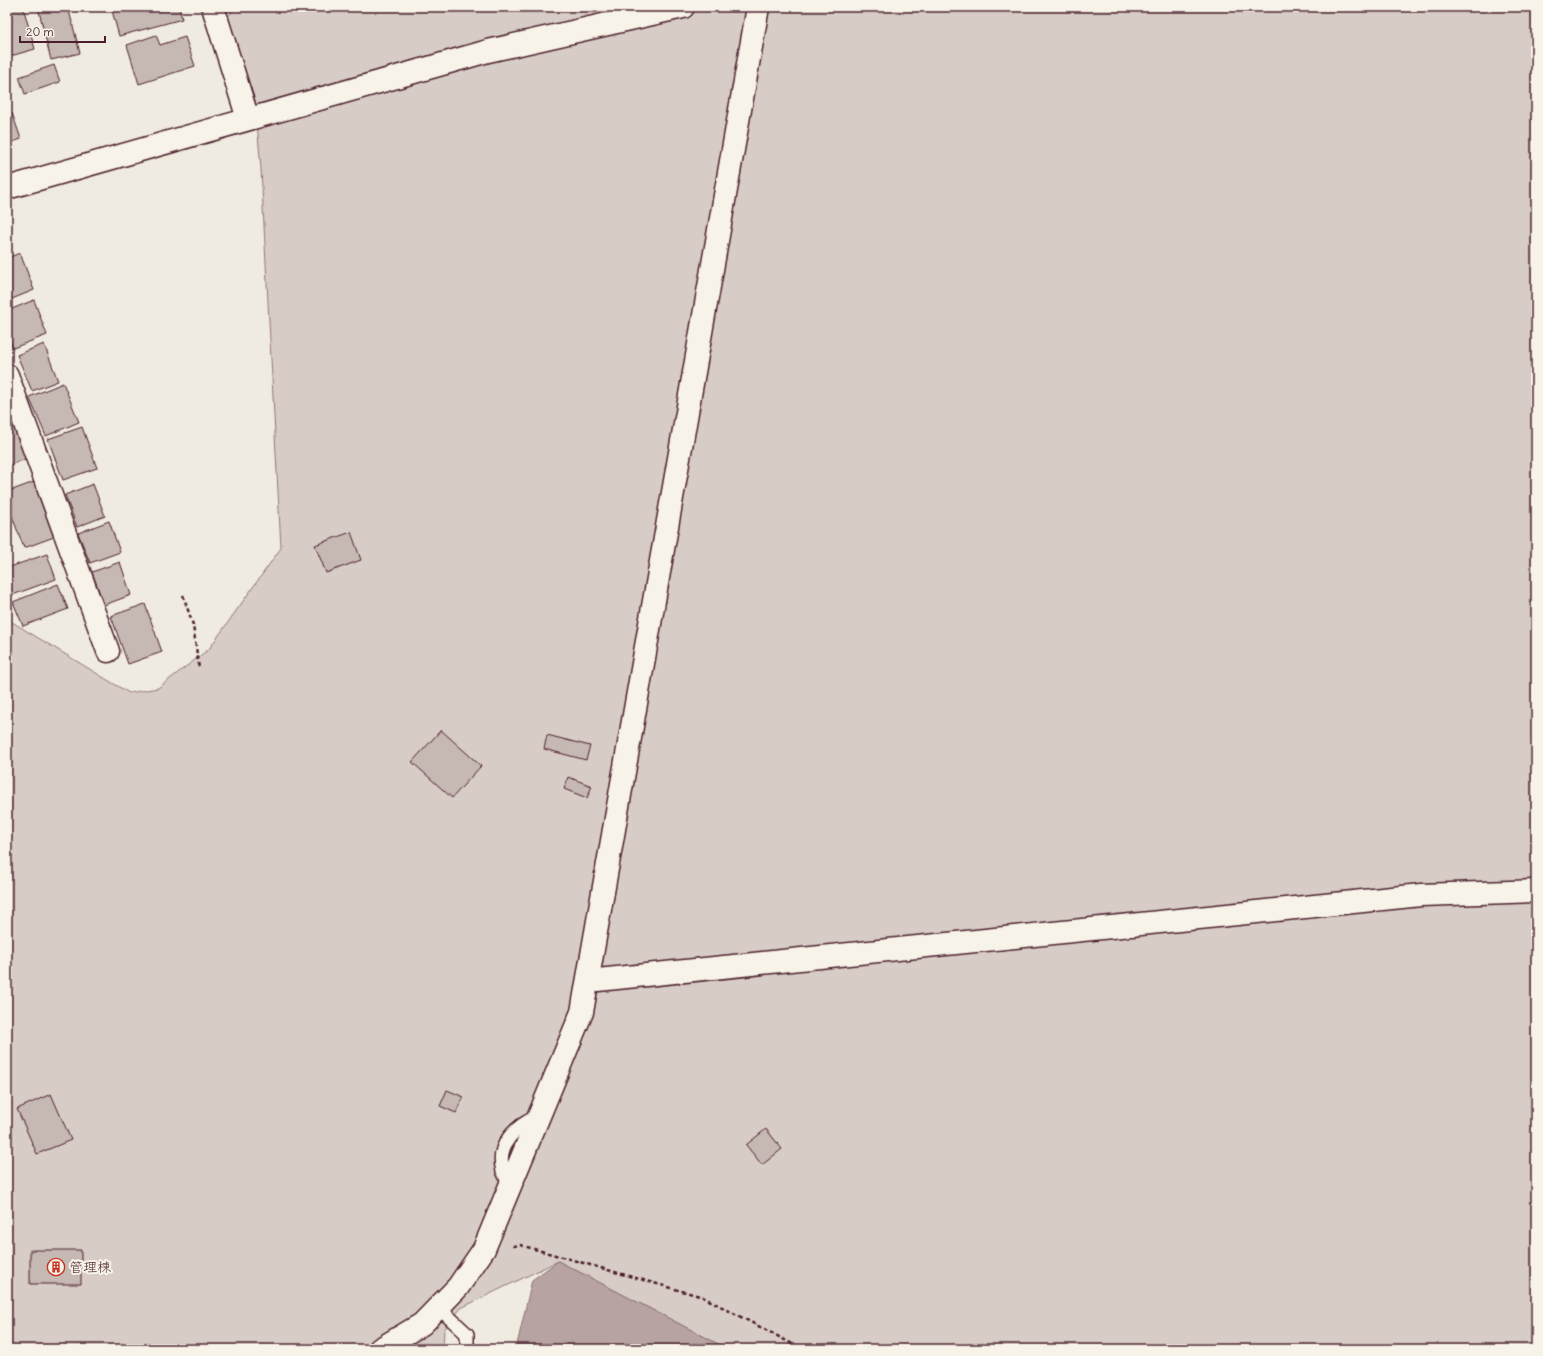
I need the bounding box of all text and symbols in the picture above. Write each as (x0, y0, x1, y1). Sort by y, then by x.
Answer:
scale bar (20, 18, 105, 44)
text: 20 m (26, 24, 54, 39)
building icon: 管理棟 (46, 1257, 66, 1277)
place label: 管理棟 (69, 1258, 112, 1276)

